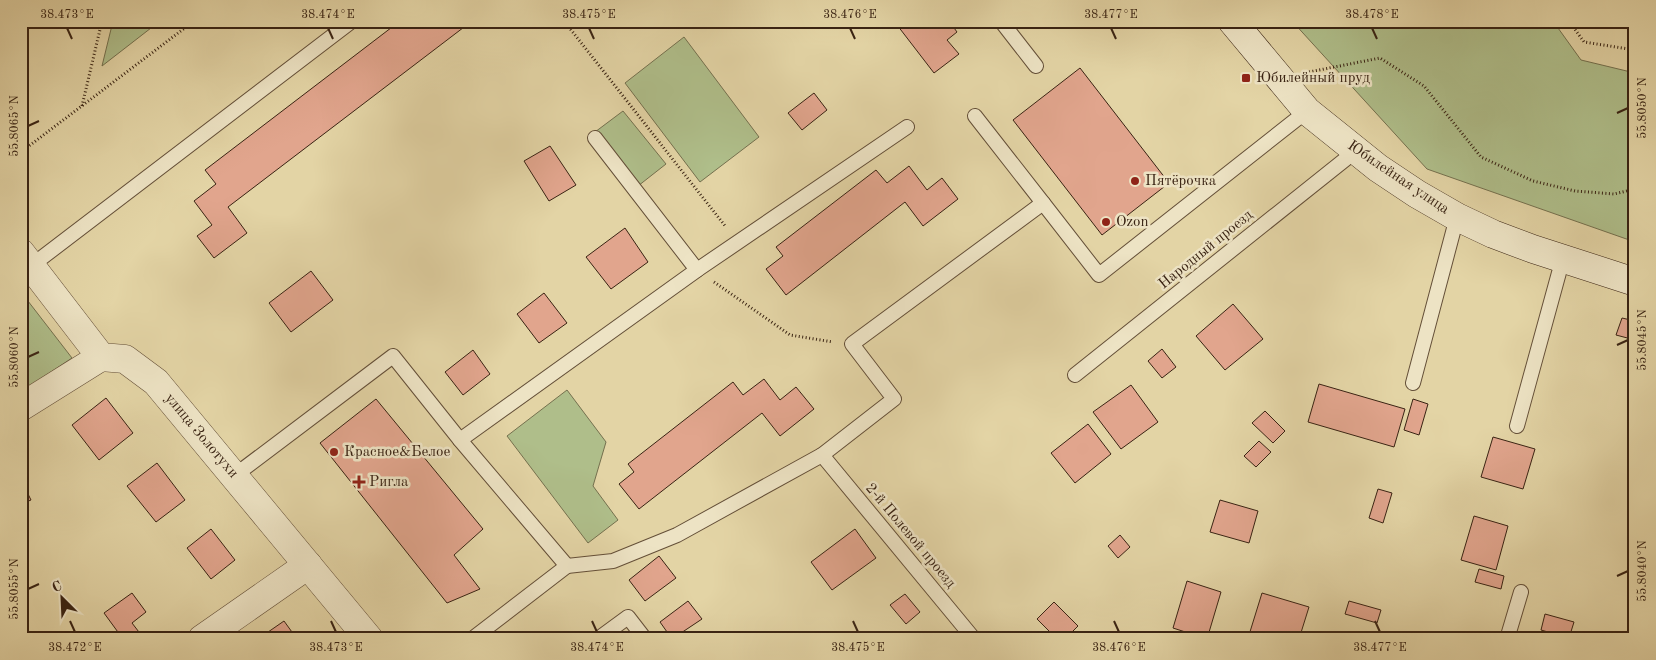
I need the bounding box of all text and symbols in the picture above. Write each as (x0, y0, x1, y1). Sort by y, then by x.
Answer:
text: 38.475°E (562, 8, 616, 21)
text: 38.473°E (40, 9, 94, 21)
text: 38.474°E (301, 9, 355, 21)
text: 38.476°E (823, 9, 877, 21)
text: 38.477°E (1084, 9, 1138, 21)
text: 38.478°E (1345, 9, 1399, 21)
place label: Юбилейный пруд (1256, 71, 1370, 86)
marker: Юбилейный пруд (1240, 72, 1252, 84)
text: 55.8050°N (1636, 77, 1649, 139)
text: 55.8065°N (8, 95, 21, 157)
street label: Юбилейная улица (1344, 138, 1452, 218)
place label: Пятёрочка (1145, 174, 1217, 189)
marker: Пятёрочка (1129, 175, 1141, 187)
street label: Народный проезд (1156, 207, 1256, 292)
place label: Ozon (1116, 215, 1149, 230)
marker: Ozon (1100, 216, 1112, 228)
text: 55.8045°N (1636, 309, 1649, 371)
text: 55.8060°N (8, 326, 21, 388)
street label: улица Золотухи (161, 391, 241, 481)
place label: Красное&Белое (344, 445, 451, 460)
marker: Красное&Белое (328, 446, 340, 458)
place label: Ригла (369, 475, 409, 490)
marker: Ригла (353, 476, 365, 488)
street label: 2-й Полевой проезд (862, 481, 958, 592)
text: 55.8040°N (1636, 540, 1649, 602)
text: 55.8055°N (8, 558, 21, 620)
north arrow (38, 572, 88, 622)
text: С (50, 579, 64, 595)
text: 38.475°E (831, 641, 885, 654)
text: 38.472°E (48, 642, 102, 654)
text: 38.473°E (309, 642, 363, 654)
text: 38.474°E (570, 642, 624, 654)
text: 38.476°E (1092, 642, 1146, 654)
text: 38.477°E (1353, 642, 1407, 654)

